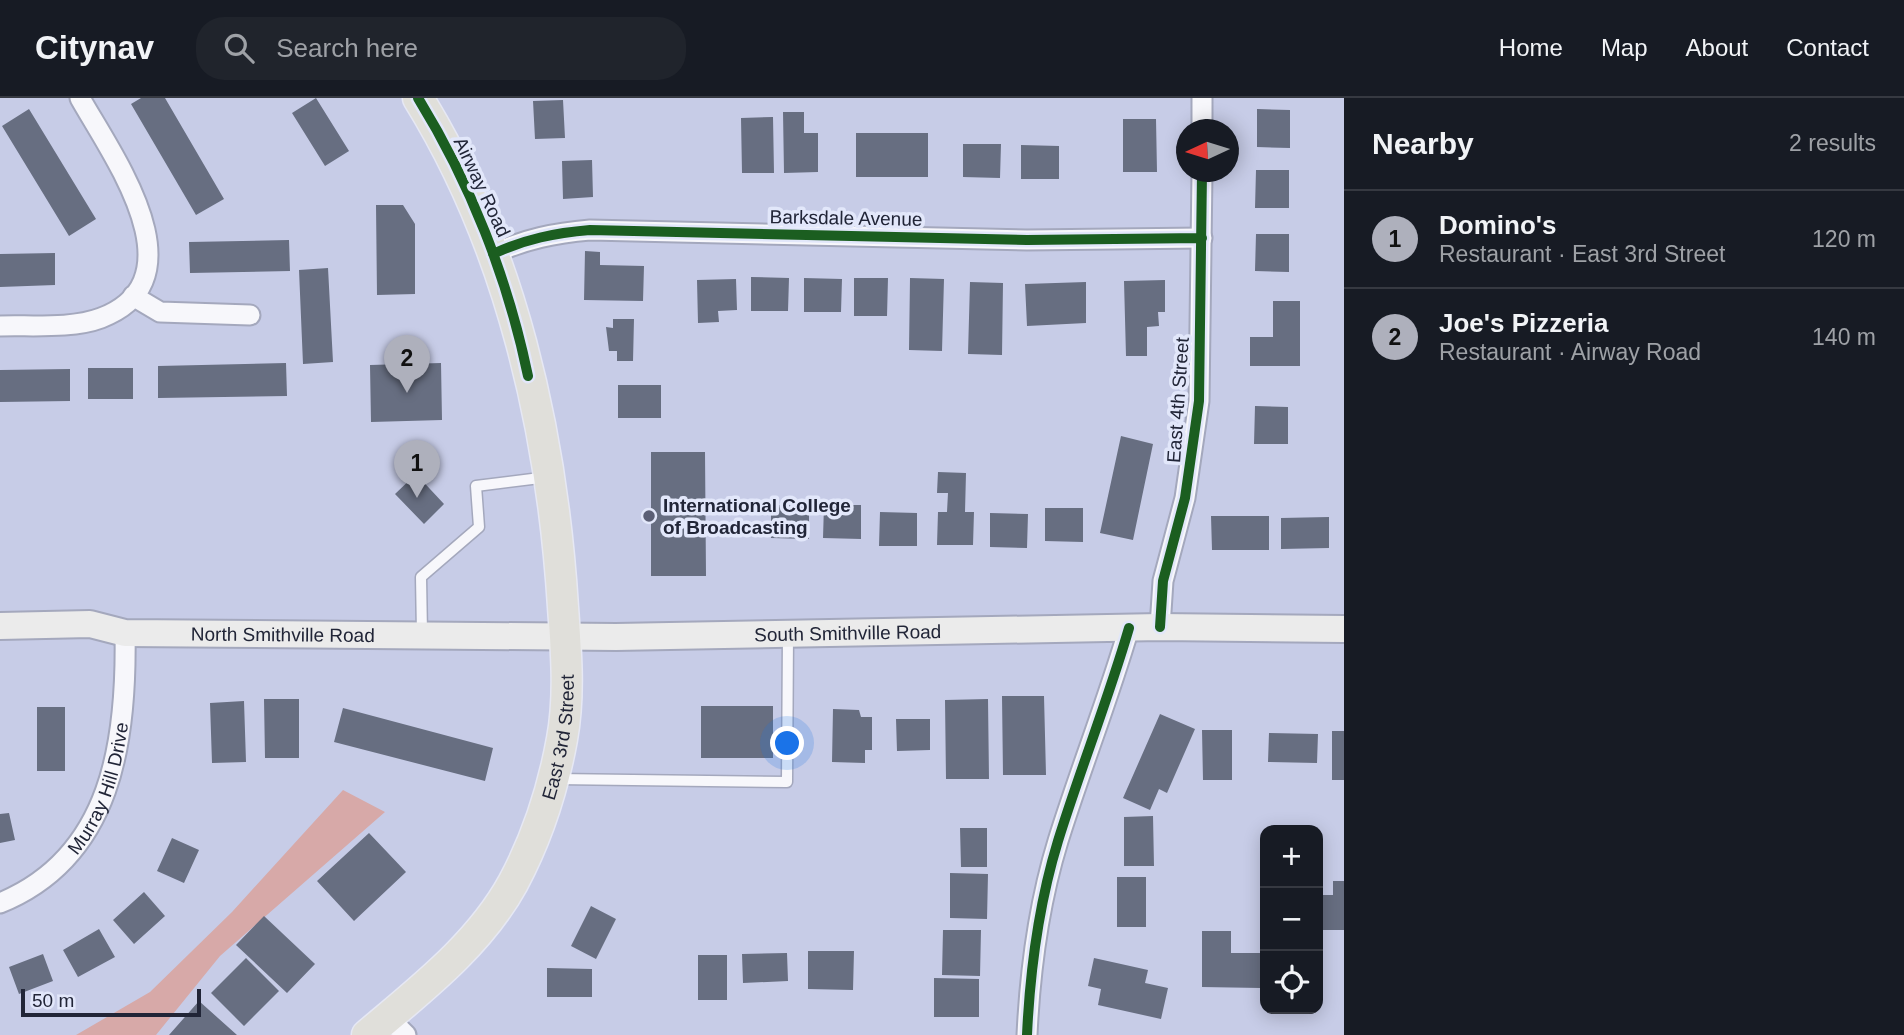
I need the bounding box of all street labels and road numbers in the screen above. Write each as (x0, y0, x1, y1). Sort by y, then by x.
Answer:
street label: Airway Road (450, 134, 514, 240)
street label: Barksdale Avenue (769, 206, 923, 230)
street label: East 4th Street (1163, 336, 1193, 463)
street label: South Smithville Road (754, 621, 942, 645)
street label: North Smithville Road (191, 623, 375, 646)
street label: East 3rd Street (537, 674, 577, 802)
street label: Murray Hill Drive (63, 721, 132, 858)

